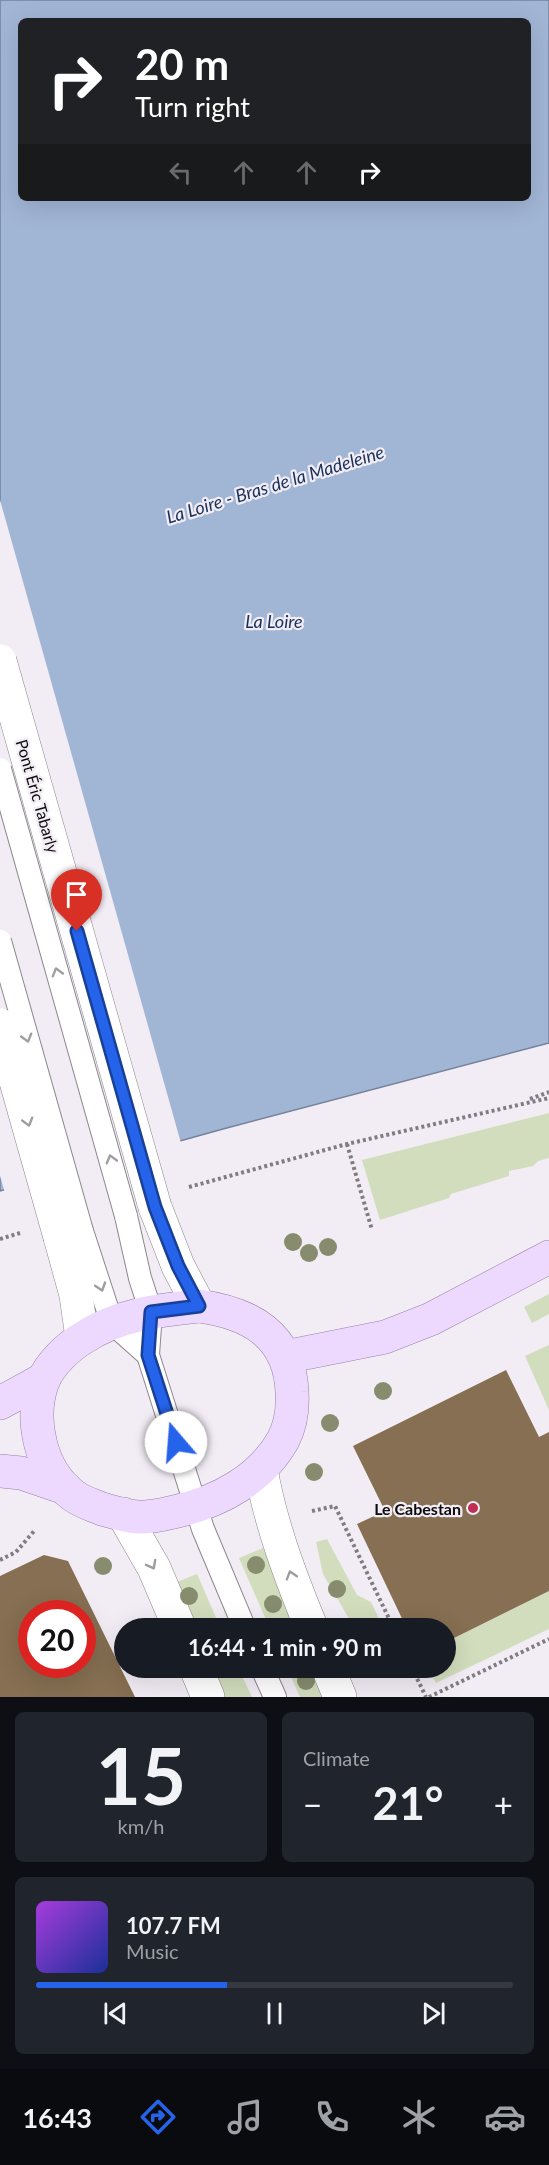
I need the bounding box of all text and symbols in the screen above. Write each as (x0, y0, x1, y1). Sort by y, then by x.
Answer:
text: 20 m (135, 39, 229, 89)
icon: right (36, 42, 114, 120)
text: Turn right (135, 90, 250, 123)
icon: left (164, 156, 197, 189)
icon: ahead (227, 156, 260, 189)
icon: ahead (290, 156, 323, 189)
icon: right (353, 156, 386, 189)
water label: La Loire - Bras de la Madeleine (163, 440, 387, 528)
water label: La Loire (245, 610, 303, 632)
street label: Pont Éric Tabarly (13, 737, 63, 856)
pin (51, 869, 102, 931)
icon: arrive (60, 878, 93, 911)
one-way arrow (52, 967, 65, 977)
one-way arrow (20, 1032, 32, 1043)
one-way arrow (20, 1117, 33, 1127)
one-way arrow (105, 1155, 118, 1165)
one-way arrow (94, 1281, 106, 1292)
position arrow (144, 1410, 208, 1474)
place label: Le Cabestan (374, 1499, 461, 1518)
marker: Le Cabestan (466, 1501, 480, 1515)
one-way arrow (145, 1559, 156, 1569)
one-way arrow (285, 1570, 298, 1581)
speed limit sign: 20 (18, 1600, 96, 1678)
text: 16:44 · 1 min · 90 m (188, 1634, 382, 1661)
text: 15 (96, 1728, 186, 1822)
text: Climate (303, 1746, 370, 1770)
text: 21° (373, 1776, 443, 1830)
text: − (303, 1784, 322, 1824)
text: + (494, 1784, 513, 1824)
text: km/h (118, 1814, 164, 1838)
text: 107.7 FM (126, 1912, 221, 1939)
text: Music (126, 1939, 179, 1963)
icon: previous (99, 1997, 132, 2030)
icon: pause (258, 1997, 291, 2030)
icon: next (417, 1997, 450, 2030)
icon: directions (137, 2096, 179, 2138)
icon: music (224, 2096, 266, 2138)
icon: phone (311, 2096, 353, 2138)
icon: climate (398, 2096, 440, 2138)
icon: car (484, 2096, 526, 2138)
text: 16:43 (22, 2101, 92, 2134)

